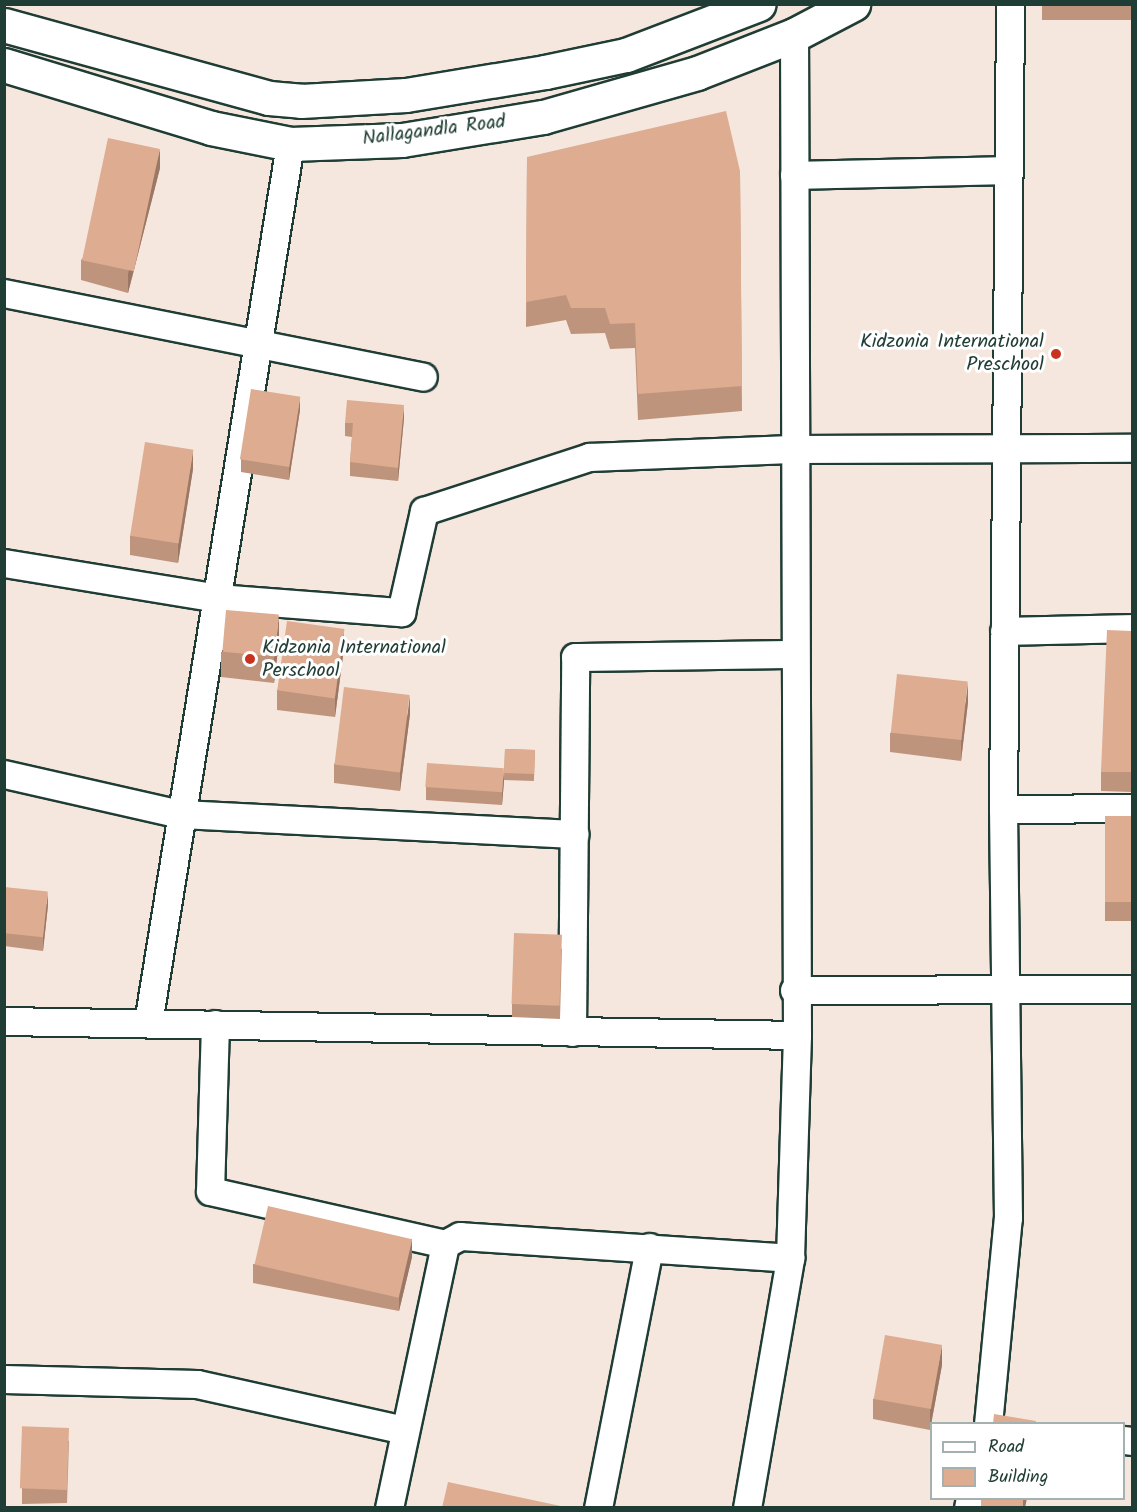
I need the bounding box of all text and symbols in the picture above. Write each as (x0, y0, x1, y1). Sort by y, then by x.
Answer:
street label: Nallagandla Road (361, 110, 507, 152)
place label: Kidzonia International Preschool (860, 330, 1044, 377)
marker: Kidzonia International Preschool (1049, 347, 1063, 361)
place label: Kidzonia International Perschool (262, 636, 446, 683)
marker: Kidzonia International Perschool (243, 652, 257, 666)
legend (930, 1422, 1125, 1500)
text: Road (988, 1433, 1024, 1462)
text: Building (988, 1463, 1048, 1492)

